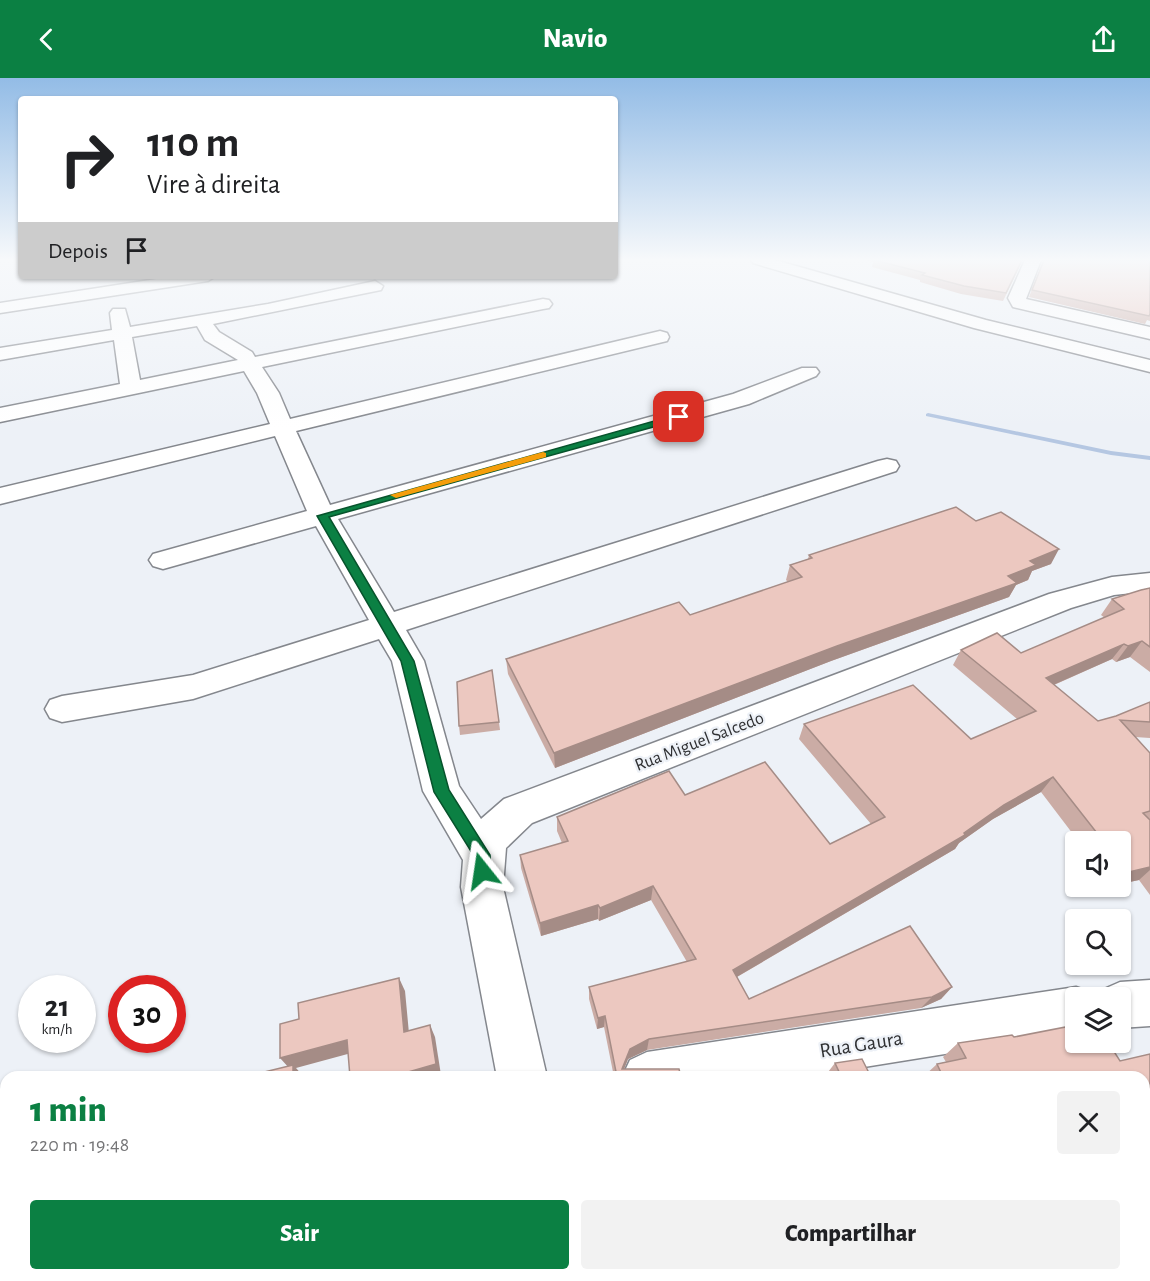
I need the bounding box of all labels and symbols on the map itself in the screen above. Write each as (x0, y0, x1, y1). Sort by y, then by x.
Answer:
pin (653, 391, 704, 442)
street label: Rua Miguel Salcedo (632, 709, 766, 775)
position arrow (450, 839, 514, 903)
speed limit sign: 30 (108, 975, 186, 1053)
street label: Rua Gaura (818, 1028, 904, 1061)

